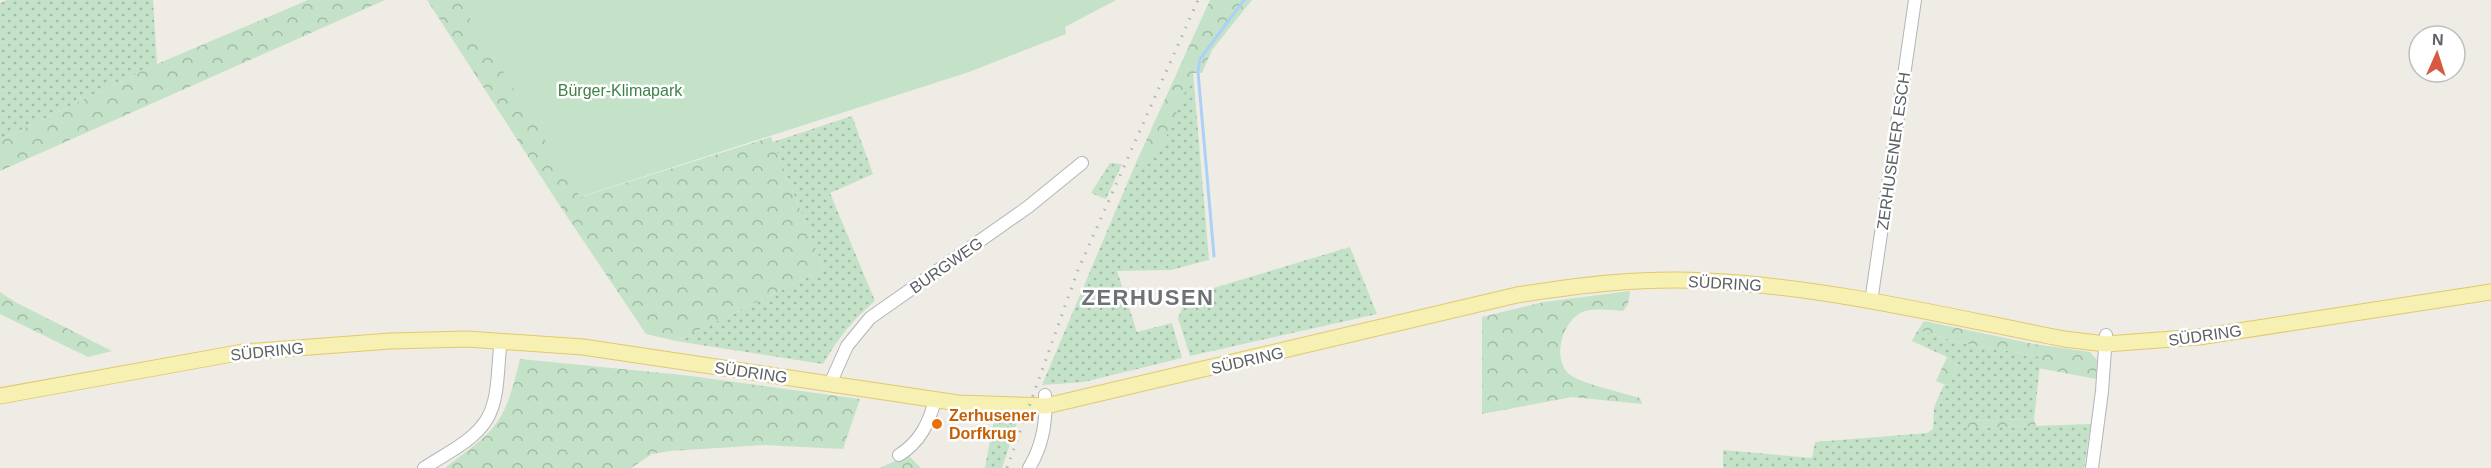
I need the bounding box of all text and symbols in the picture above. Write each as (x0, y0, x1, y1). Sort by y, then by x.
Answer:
north arrow (2407, 24, 2467, 84)
text: N (2432, 31, 2444, 48)
street label: ZERHUSENER ESCH (1874, 71, 1913, 231)
park label: Bürger-Klimapark (558, 82, 683, 99)
street label: BURGWEG (907, 234, 986, 297)
street label: SÜDRING (1688, 273, 1762, 294)
district label: ZERHUSEN (1081, 285, 1215, 310)
street label: SÜDRING (2167, 322, 2243, 349)
street label: SÜDRING (229, 339, 305, 364)
street label: SÜDRING (1209, 344, 1285, 377)
street label: SÜDRING (713, 359, 789, 386)
place label: Zerhusener Dorfkrug (949, 407, 1036, 442)
marker: Zerhusener Dorfkrug (930, 417, 944, 431)

